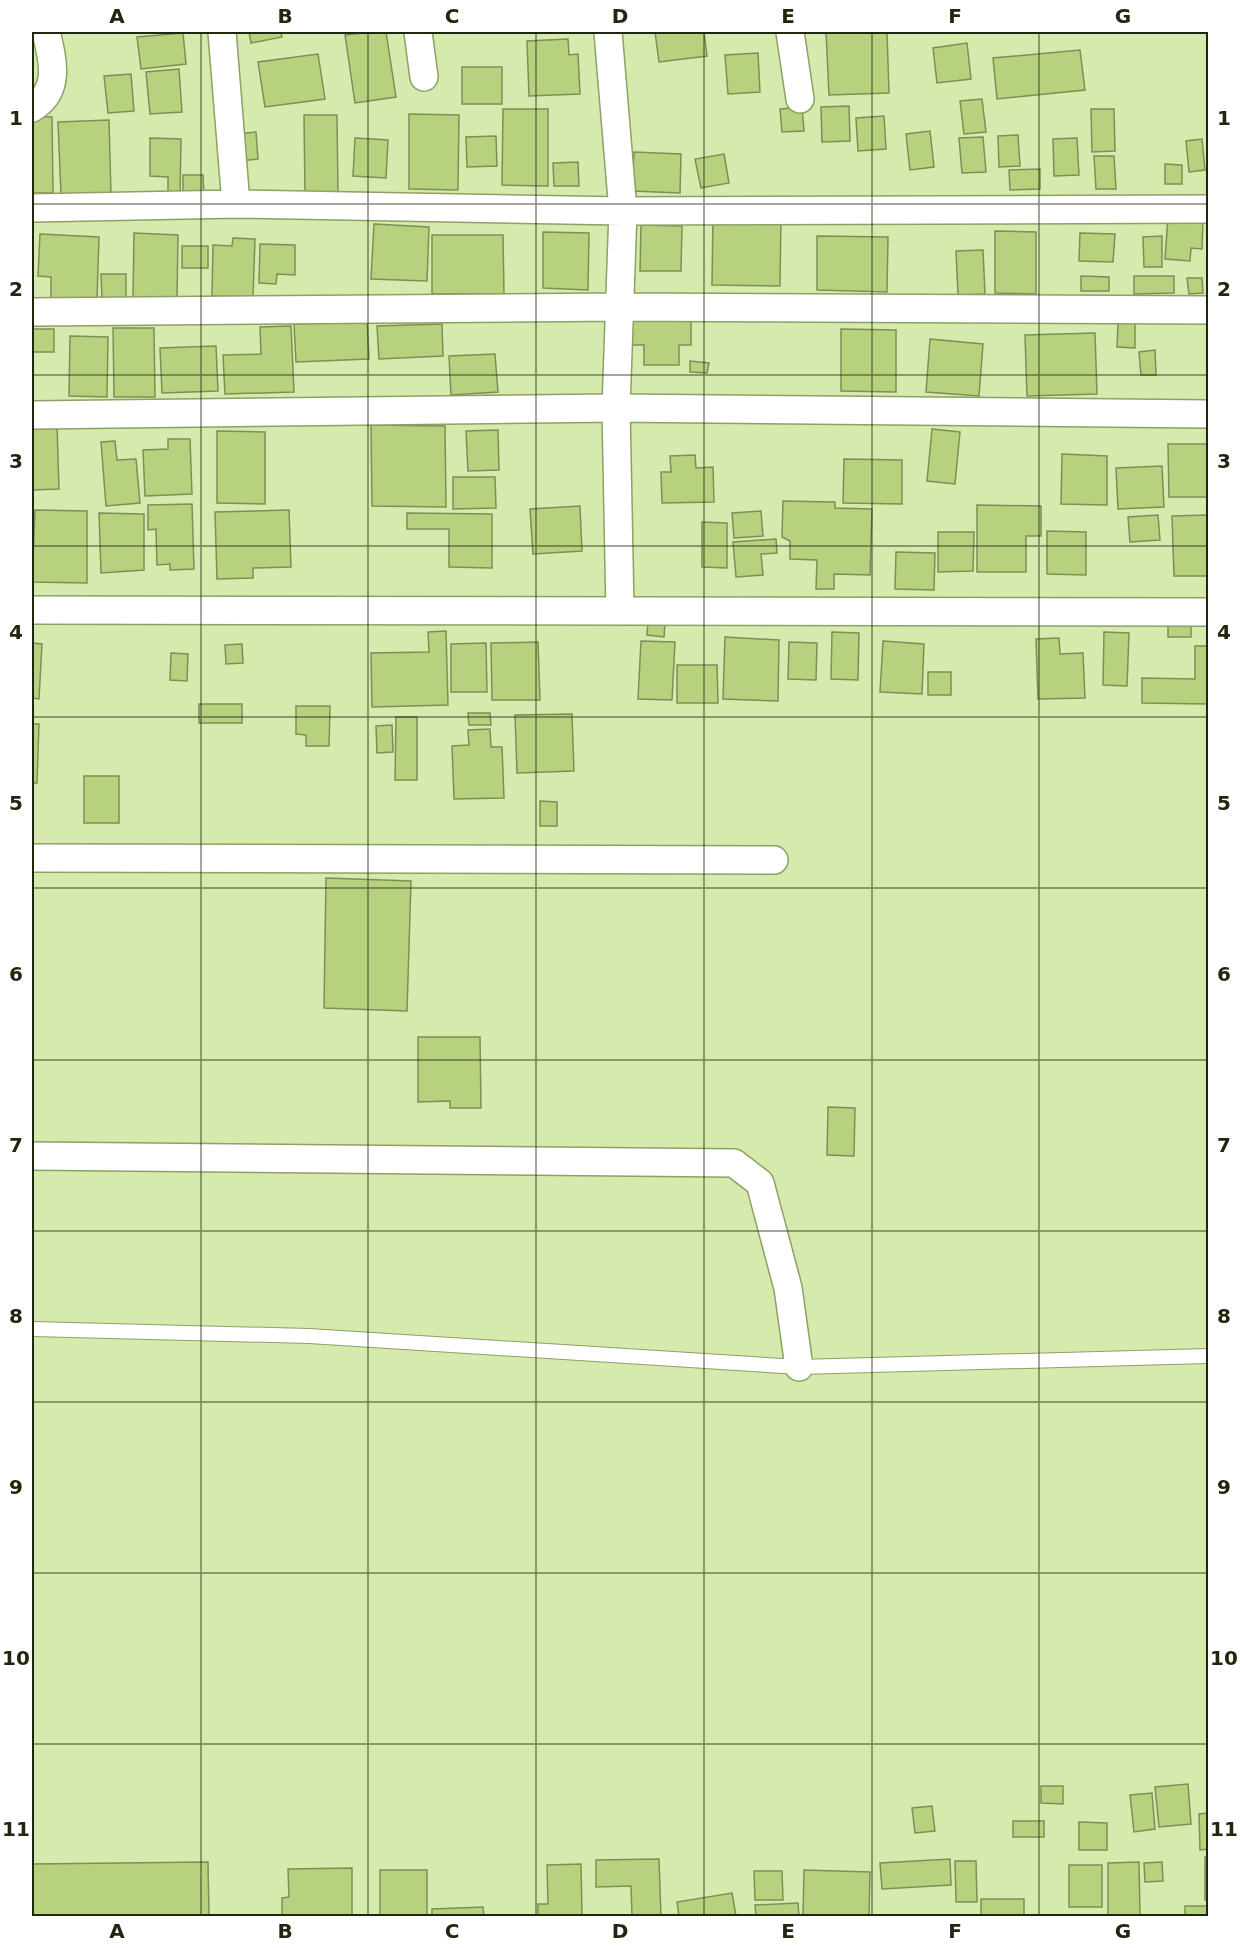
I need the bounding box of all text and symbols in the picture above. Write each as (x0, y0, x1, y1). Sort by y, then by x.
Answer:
text: A (109, 4, 125, 28)
text: B (277, 4, 293, 28)
text: C (445, 4, 459, 28)
text: D (612, 4, 628, 28)
text: E (781, 4, 795, 28)
text: F (948, 4, 962, 28)
text: G (1115, 4, 1131, 28)
text: 1 (9, 106, 23, 130)
text: 1 (1217, 106, 1231, 130)
text: 2 (9, 277, 23, 301)
text: 2 (1217, 277, 1231, 301)
text: 3 (9, 449, 23, 473)
text: 3 (1217, 449, 1231, 473)
text: 4 (9, 620, 23, 644)
text: 4 (1217, 620, 1231, 644)
text: 5 (9, 791, 23, 815)
text: 5 (1217, 791, 1231, 815)
text: 6 (9, 962, 23, 986)
text: 6 (1217, 962, 1231, 986)
text: 7 (9, 1133, 23, 1157)
text: 7 (1217, 1133, 1231, 1157)
text: 8 (9, 1304, 23, 1328)
text: 8 (1217, 1304, 1231, 1328)
text: 9 (9, 1475, 23, 1499)
text: 9 (1217, 1475, 1231, 1499)
text: 10 (2, 1646, 30, 1670)
text: 10 (1210, 1646, 1238, 1670)
text: 11 (2, 1817, 30, 1841)
text: 11 (1210, 1817, 1238, 1841)
text: A (109, 1919, 125, 1943)
text: B (277, 1919, 293, 1943)
text: C (445, 1919, 459, 1943)
text: D (612, 1919, 628, 1943)
text: E (781, 1919, 795, 1943)
text: F (948, 1919, 962, 1943)
text: G (1115, 1919, 1131, 1943)

